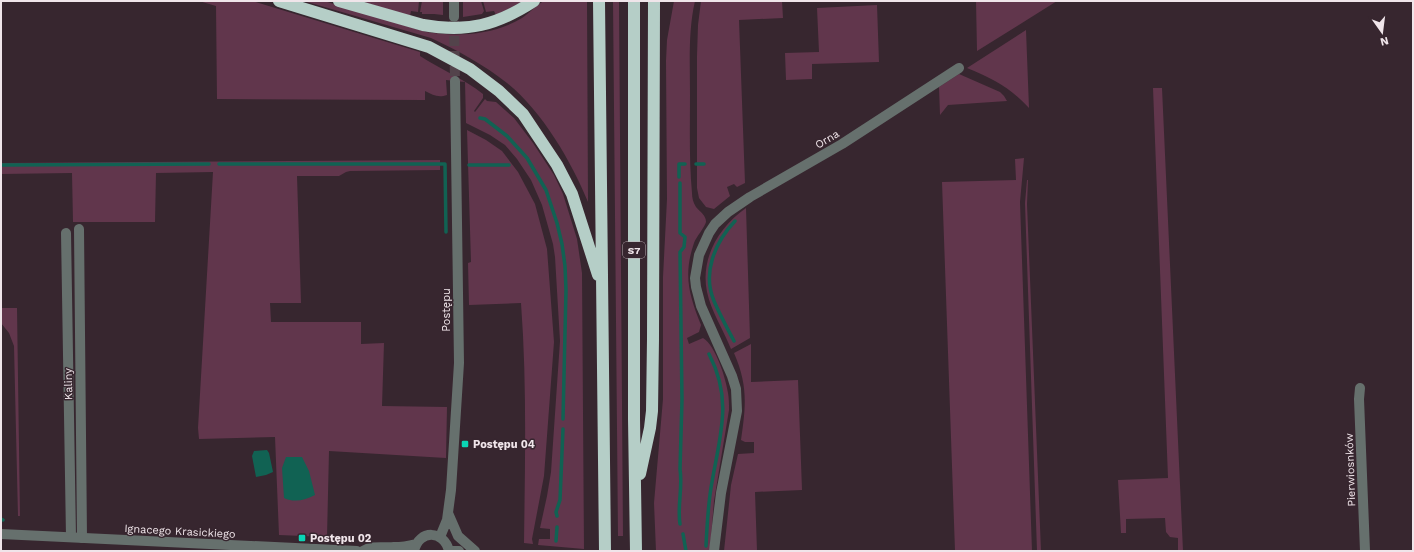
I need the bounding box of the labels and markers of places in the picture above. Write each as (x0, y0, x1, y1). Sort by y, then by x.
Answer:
place label: Postępu 04 (473, 438, 535, 451)
marker: Postępu 04 (460, 439, 470, 449)
place label: Postępu 02 (310, 532, 372, 545)
marker: Postępu 02 (297, 533, 307, 543)

